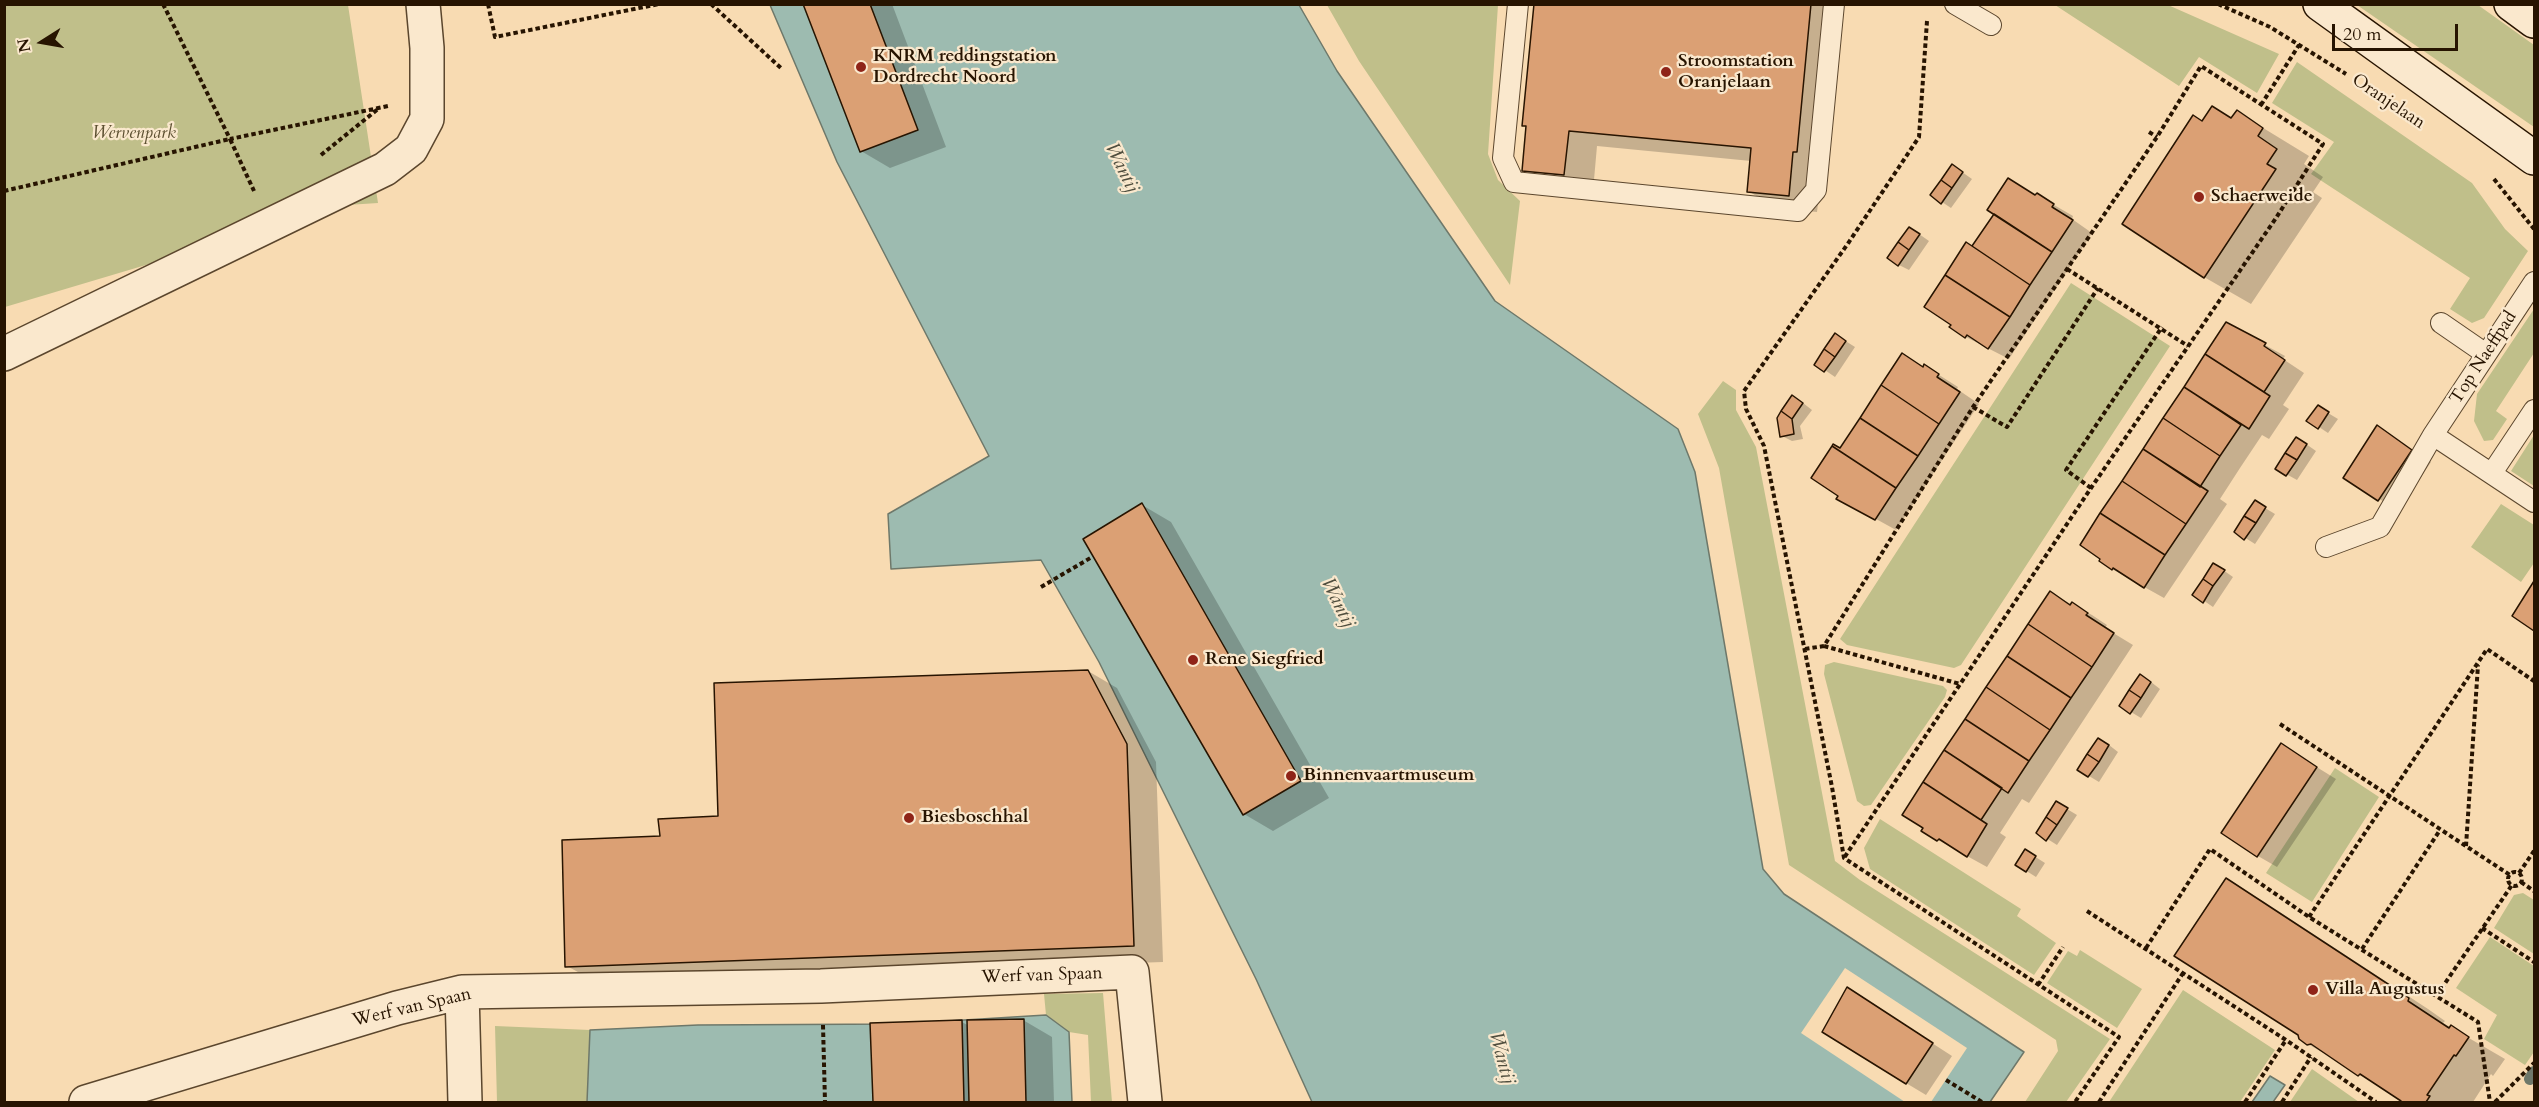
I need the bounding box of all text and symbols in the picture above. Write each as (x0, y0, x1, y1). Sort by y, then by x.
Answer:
north arrow (12, 12, 72, 72)
scale bar (2335, 12, 2461, 50)
text: 20 m (2343, 22, 2382, 47)
text: N (12, 37, 36, 54)
place label: KNRM reddingstation Dordrecht Noord (873, 46, 1057, 88)
place label: Stroomstation Oranjelaan (1678, 51, 1794, 94)
marker: KNRM reddingstation Dordrecht Noord (854, 60, 868, 74)
marker: Stroomstation Oranjelaan (1659, 65, 1673, 79)
street label: Oranjelaan (2347, 70, 2429, 134)
park label: Wervenpark (92, 123, 176, 145)
water label: Wantij (1099, 139, 1143, 197)
place label: Schaerweide (2211, 186, 2313, 208)
marker: Schaerweide (2192, 190, 2206, 204)
street label: Top Naeffpad (2446, 308, 2522, 408)
water label: Wantij (1315, 574, 1359, 632)
place label: Rene Siegfried (1205, 649, 1323, 671)
marker: Rene Siegfried (1186, 653, 1200, 667)
place label: Binnenvaartmuseum (1303, 765, 1474, 787)
marker: Binnenvaartmuseum (1284, 769, 1298, 783)
place label: Biesboschhal (921, 807, 1028, 829)
marker: Biesboschhal (902, 811, 916, 825)
street label: Werf van Spaan (981, 963, 1103, 989)
place label: Villa Augustus (2325, 979, 2444, 1001)
marker: Villa Augustus (2306, 983, 2320, 997)
street label: Werf van Spaan (350, 984, 474, 1032)
water label: Wantij (1483, 1029, 1519, 1087)

